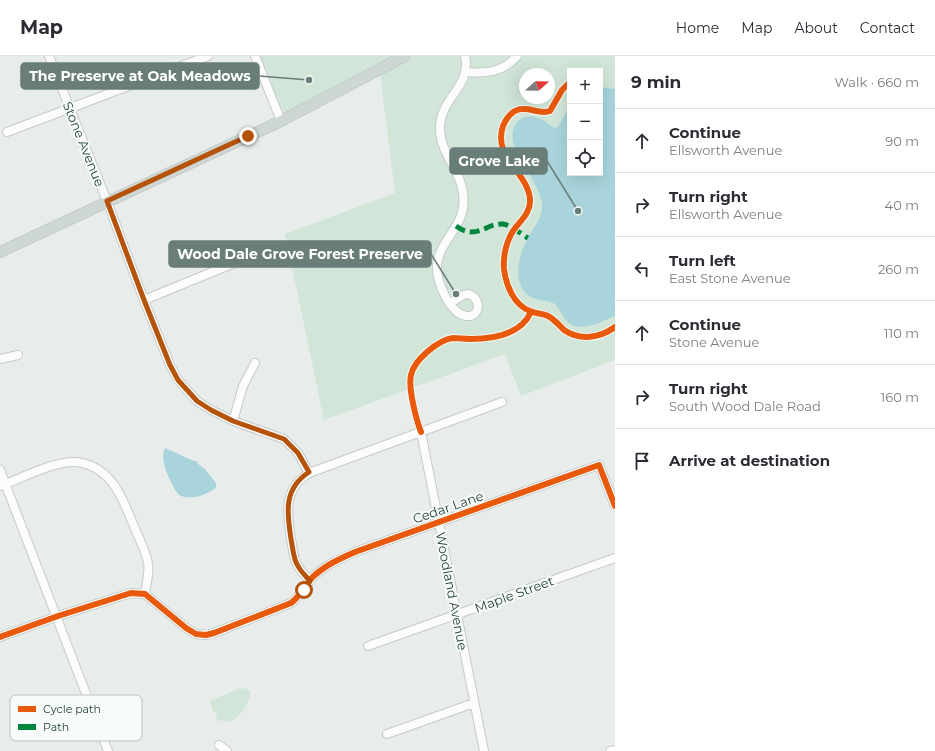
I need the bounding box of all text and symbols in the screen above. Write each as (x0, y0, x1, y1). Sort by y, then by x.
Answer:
text: Map (20, 16, 63, 39)
text: Home (676, 19, 719, 37)
text: Map (741, 19, 772, 37)
text: About (794, 19, 838, 37)
text: Contact (860, 19, 915, 37)
callout: The Preserve at Oak Meadows (21, 63, 259, 89)
text: The Preserve at Oak Meadows (29, 67, 251, 85)
north arrow (519, 68, 555, 104)
map controls (567, 68, 603, 176)
button: + (567, 68, 603, 104)
text: 9 min (631, 72, 681, 92)
text: Walk · 660 m (835, 74, 919, 90)
street label: Stone Avenue (60, 99, 108, 189)
button: − (567, 104, 603, 140)
text: Continue (669, 123, 741, 142)
route end (239, 127, 257, 145)
icon: ahead (631, 130, 653, 152)
text: 90 m (885, 133, 919, 149)
button: locate (567, 140, 603, 176)
text: Ellsworth Avenue (669, 142, 782, 158)
callout: Grove Lake (450, 148, 547, 174)
text: Grove Lake (458, 152, 540, 170)
text: Turn right (669, 187, 748, 206)
icon: right (631, 194, 653, 216)
text: 40 m (885, 197, 919, 213)
text: Ellsworth Avenue (669, 206, 782, 222)
callout: Wood Dale Grove Forest Preserve (169, 241, 431, 267)
text: Wood Dale Grove Forest Preserve (177, 245, 423, 263)
text: Turn left (669, 251, 736, 270)
icon: left (631, 258, 653, 280)
text: 260 m (878, 261, 919, 277)
text: East Stone Avenue (669, 270, 791, 286)
text: Continue (669, 315, 741, 334)
icon: ahead (631, 322, 653, 344)
text: 110 m (884, 325, 919, 341)
text: Stone Avenue (669, 334, 759, 350)
text: Turn right (669, 379, 748, 398)
icon: right (631, 386, 653, 408)
text: 160 m (881, 389, 919, 405)
text: South Wood Dale Road (669, 398, 821, 414)
icon: arrive (631, 450, 653, 472)
text: Arrive at destination (669, 451, 830, 470)
street label: Cedar Lane (410, 487, 486, 527)
street label: Woodland Avenue (433, 531, 471, 652)
street label: Maple Street (472, 572, 556, 616)
route start (295, 581, 313, 599)
legend (10, 695, 142, 741)
text: Cycle path (43, 702, 101, 716)
text: Path (43, 720, 69, 734)

